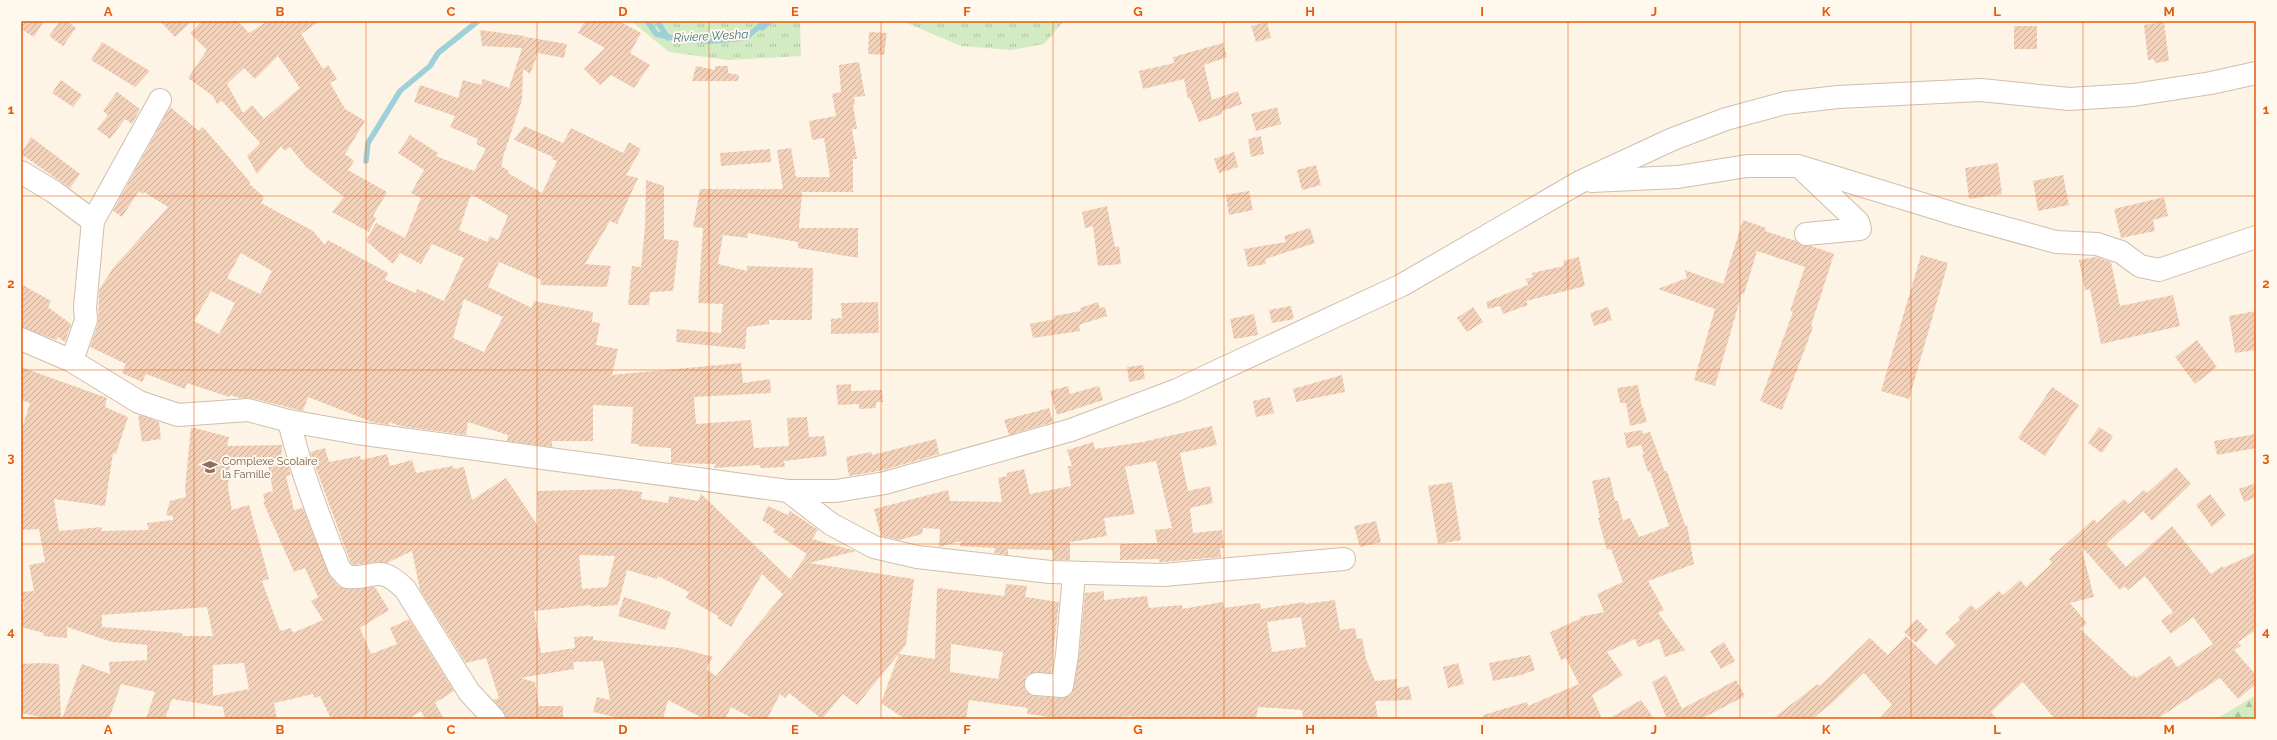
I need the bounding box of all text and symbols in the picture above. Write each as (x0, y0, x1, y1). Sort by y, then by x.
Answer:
text: A (104, 4, 113, 19)
text: B (276, 4, 285, 19)
text: C (447, 4, 456, 19)
text: D (618, 4, 628, 19)
text: E (791, 4, 799, 19)
text: F (963, 4, 971, 19)
text: G (1133, 4, 1143, 19)
text: H (1305, 4, 1315, 19)
text: I (1480, 4, 1484, 19)
text: J (1651, 4, 1657, 19)
text: K (1822, 4, 1831, 19)
text: L (1993, 4, 2001, 19)
text: M (2163, 4, 2175, 19)
water label: Riviere Wesha (673, 27, 749, 45)
text: 1 (8, 102, 15, 117)
text: 1 (2263, 102, 2270, 117)
text: 2 (7, 276, 15, 291)
text: 2 (2262, 276, 2270, 291)
text: 3 (7, 450, 15, 465)
text: 3 (2262, 450, 2270, 465)
place label: Complexe Scolaire la Famille (222, 455, 318, 481)
school or university icon: Complexe Scolaire la Famille (201, 458, 219, 476)
text: 4 (7, 624, 15, 639)
text: 4 (2262, 624, 2270, 639)
text: A (104, 722, 113, 737)
text: B (276, 722, 285, 737)
text: C (447, 722, 456, 737)
text: D (618, 722, 628, 737)
text: E (791, 722, 799, 737)
text: F (963, 722, 971, 737)
text: G (1133, 722, 1143, 737)
text: H (1305, 722, 1315, 737)
text: I (1480, 722, 1484, 737)
text: J (1651, 722, 1657, 737)
text: K (1822, 722, 1831, 737)
text: L (1993, 722, 2001, 737)
text: M (2163, 722, 2175, 737)

